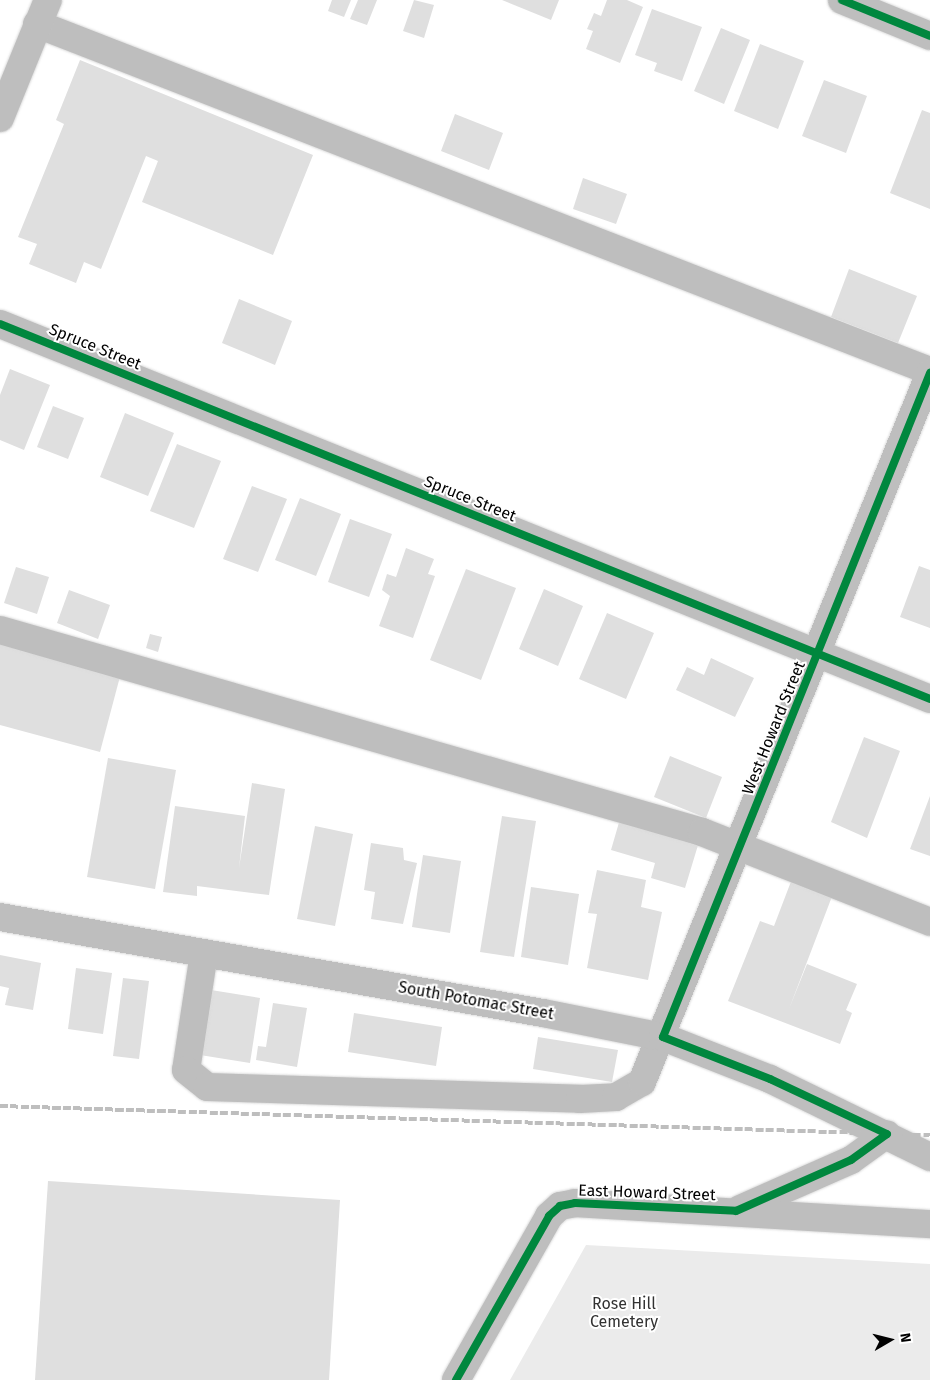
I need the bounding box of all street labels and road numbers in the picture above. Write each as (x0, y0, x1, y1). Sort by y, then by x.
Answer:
street label: Spruce Street (46, 320, 144, 374)
street label: Spruce Street (421, 472, 519, 526)
street label: West Howard Street (738, 658, 810, 798)
street label: South Potomac Street (397, 978, 555, 1024)
street label: East Howard Street (578, 1181, 716, 1205)

